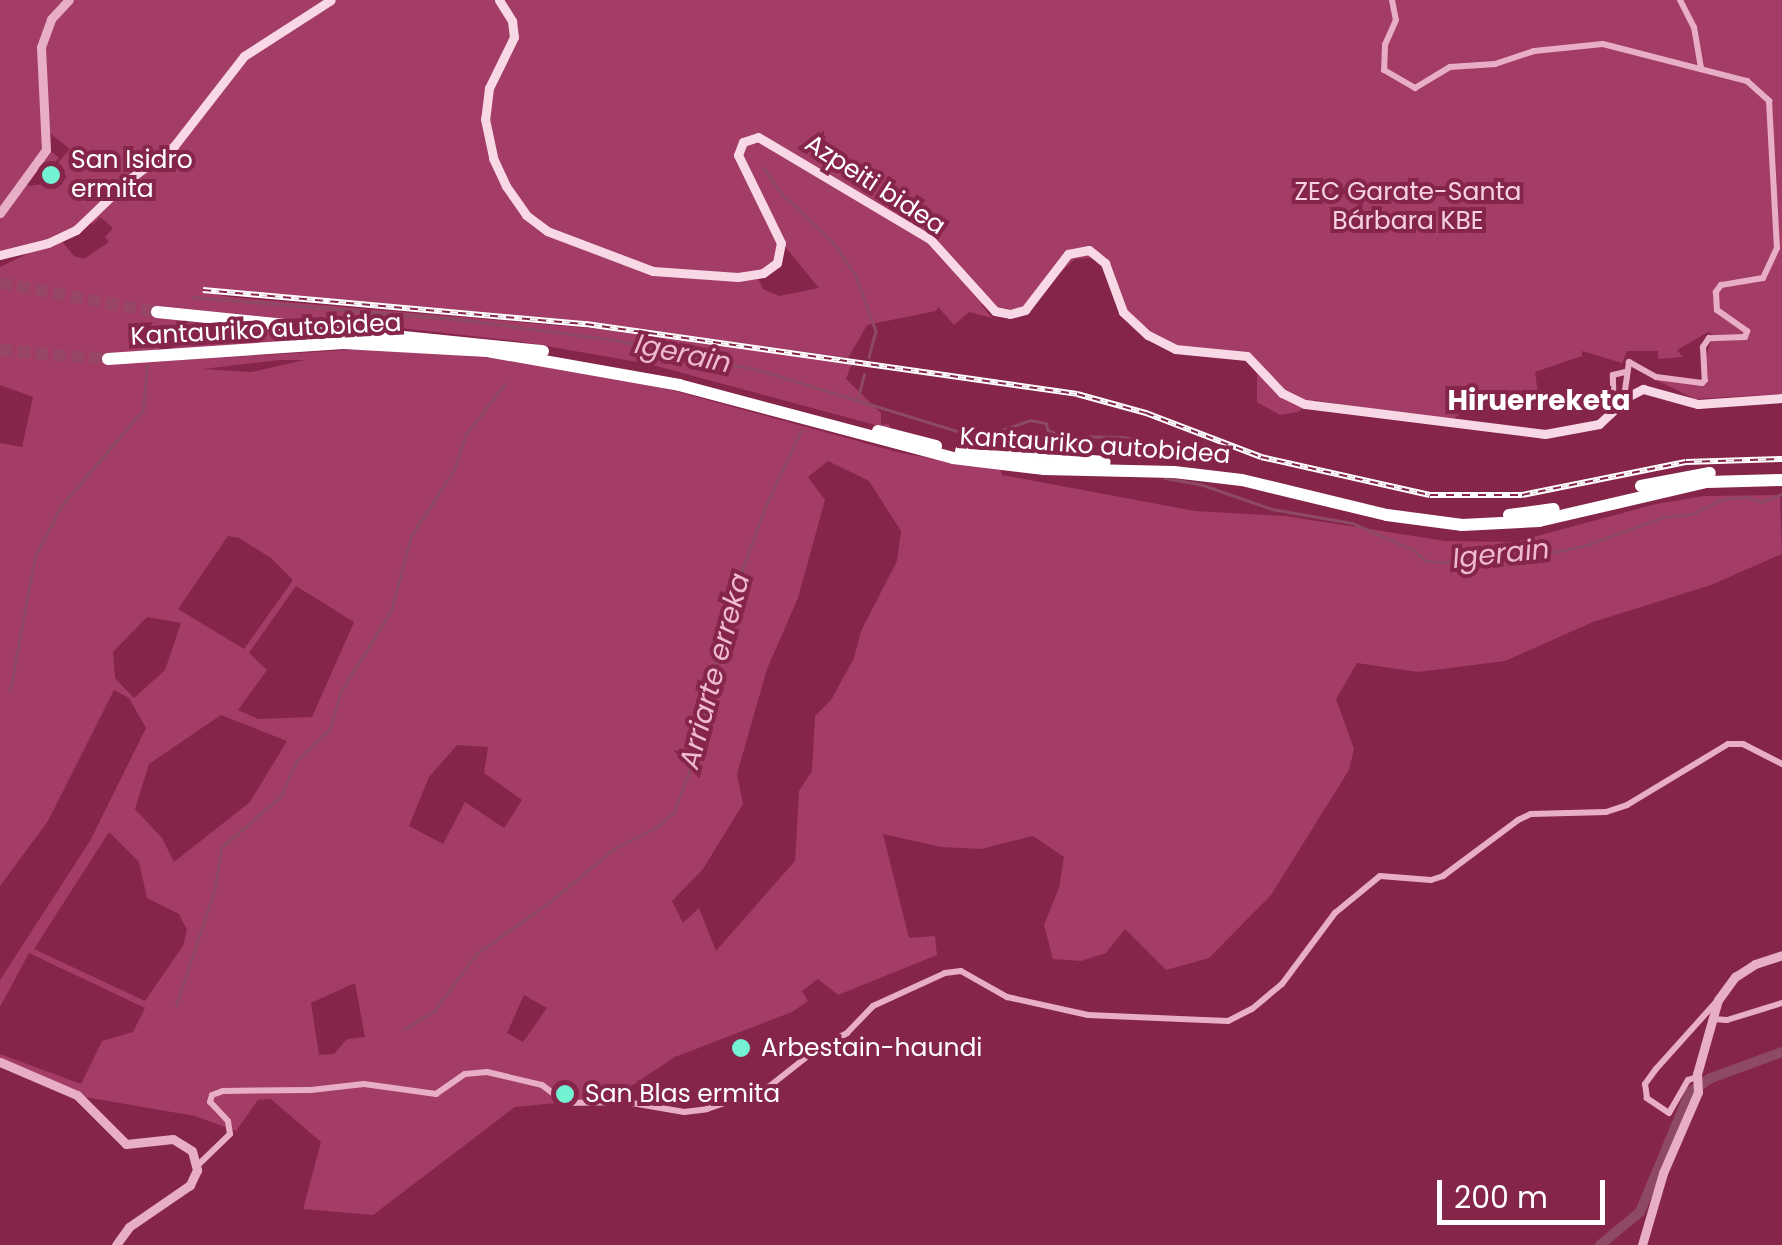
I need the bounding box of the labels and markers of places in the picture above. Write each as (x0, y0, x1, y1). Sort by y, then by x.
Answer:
place label: San Isidro ermita (71, 146, 193, 205)
marker: San Isidro ermita (40, 164, 62, 186)
place label: Arbestain-haundi (761, 1033, 982, 1063)
marker: Arbestain-haundi (730, 1037, 752, 1059)
place label: San Blas ermita (585, 1079, 780, 1109)
marker: San Blas ermita (554, 1083, 576, 1105)

